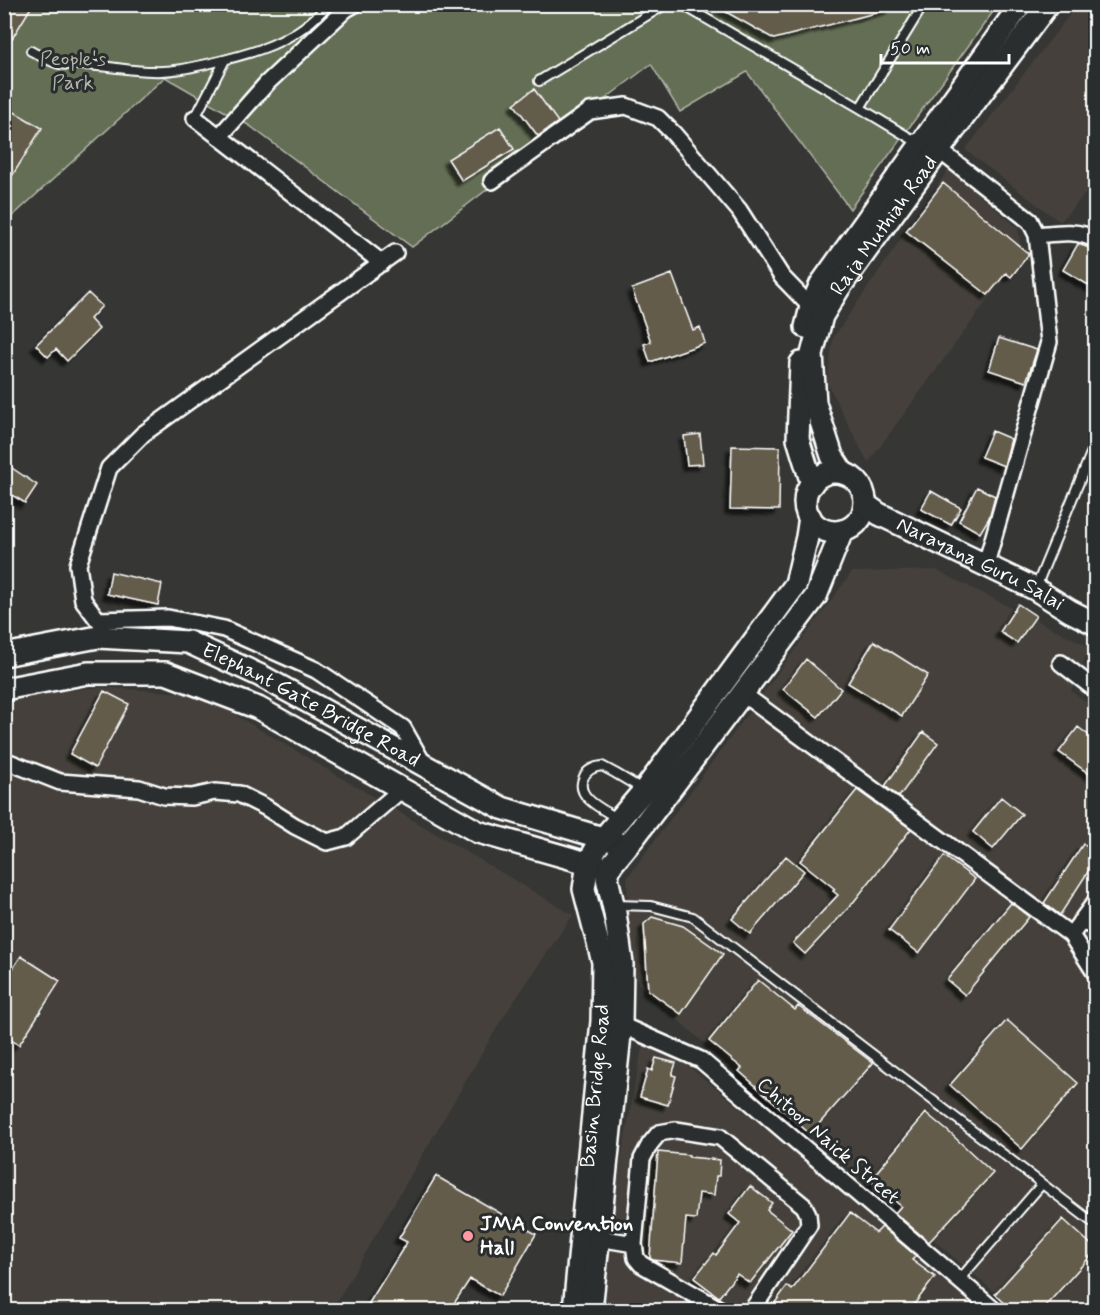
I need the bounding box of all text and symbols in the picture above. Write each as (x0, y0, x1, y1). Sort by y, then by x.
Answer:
scale bar (881, 27, 1008, 65)
text: 50 m (890, 37, 930, 61)
park label: People's Park (40, 45, 106, 97)
street label: Raja Muthiah Road (824, 150, 944, 301)
street label: Narayana Guru Salai (892, 510, 1069, 618)
street label: Elephant Gate Bridge Road (197, 636, 425, 774)
street label: Basin Bridge Road (574, 1004, 616, 1169)
street label: Chitoor Naick Street (750, 1071, 906, 1211)
place label: JMA Convention Hall (480, 1210, 633, 1262)
marker: JMA Convention Hall (461, 1229, 475, 1243)

